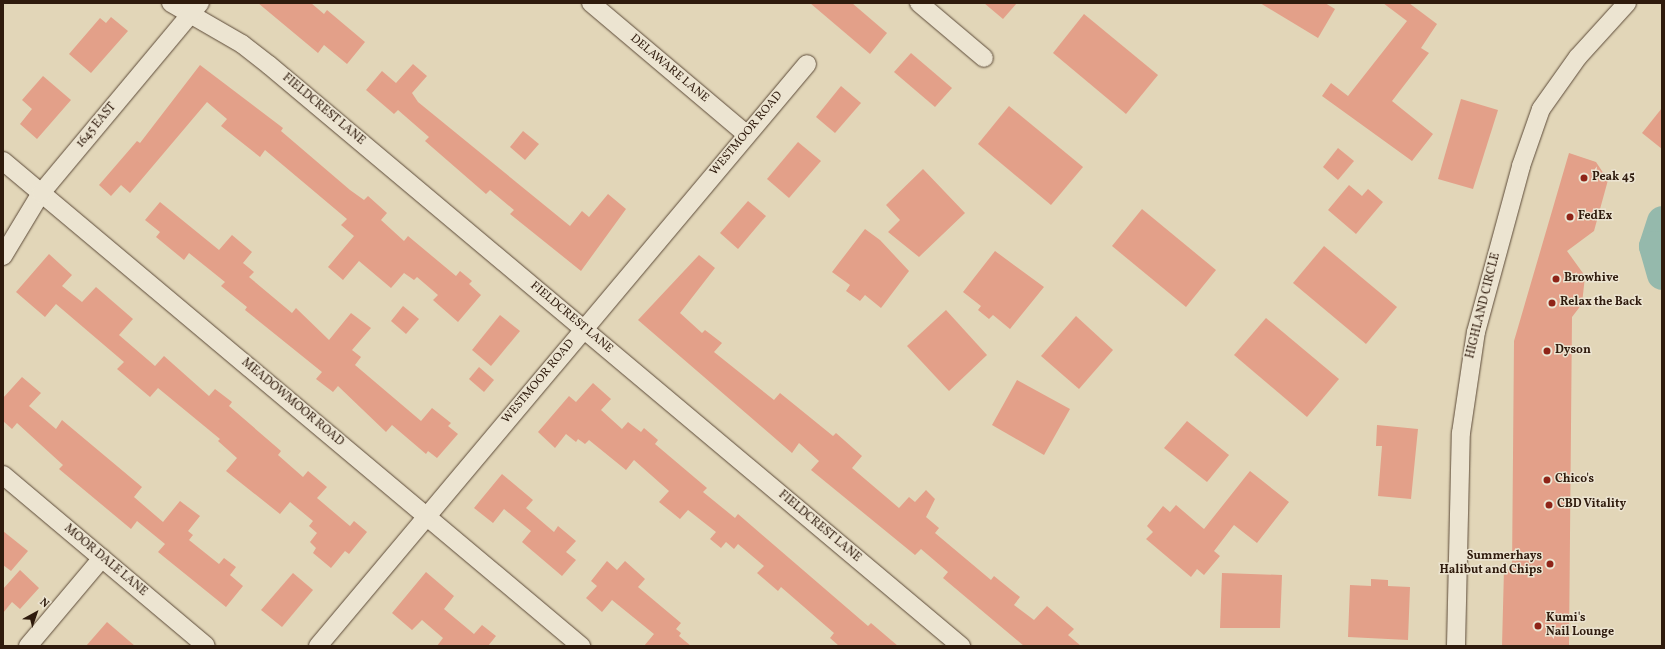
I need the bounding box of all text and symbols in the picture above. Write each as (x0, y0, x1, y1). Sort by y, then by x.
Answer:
street label: DELAWARE LANE (627, 32, 711, 106)
street label: FIELDCREST LANE (279, 71, 367, 149)
street label: WESTMOOR ROAD (708, 89, 786, 179)
street label: 1645 EAST (74, 101, 120, 151)
place label: Peak 45 (1592, 171, 1635, 185)
marker: Peak 45 (1579, 173, 1589, 183)
place label: FedEx (1578, 210, 1612, 224)
marker: FedEx (1565, 212, 1575, 222)
street label: HIGHLAND CIRCLE (1464, 252, 1504, 360)
place label: Browhive (1564, 272, 1619, 286)
marker: Browhive (1551, 274, 1561, 284)
street label: FIELDCREST LANE (527, 279, 615, 357)
place label: Relax the Back (1560, 296, 1642, 310)
marker: Relax the Back (1547, 298, 1557, 308)
street label: WESTMOOR ROAD (500, 337, 578, 427)
place label: Dyson (1555, 344, 1591, 358)
marker: Dyson (1542, 346, 1552, 356)
street label: MEADOWMOOR ROAD (238, 356, 346, 450)
place label: Chico's (1555, 473, 1594, 487)
marker: Chico's (1542, 475, 1552, 485)
street label: FIELDCREST LANE (775, 488, 863, 566)
place label: CBD Vitality (1557, 498, 1627, 512)
marker: CBD Vitality (1544, 500, 1554, 510)
street label: MOOR DALE LANE (61, 522, 149, 600)
place label: Summerhays Halibut and Chips (1439, 550, 1542, 578)
marker: Summerhays Halibut and Chips (1545, 559, 1555, 569)
north arrow (16, 593, 56, 633)
text: N (36, 595, 52, 612)
place label: Kumi's Nail Lounge (1546, 612, 1614, 640)
marker: Kumi's Nail Lounge (1533, 621, 1543, 631)

